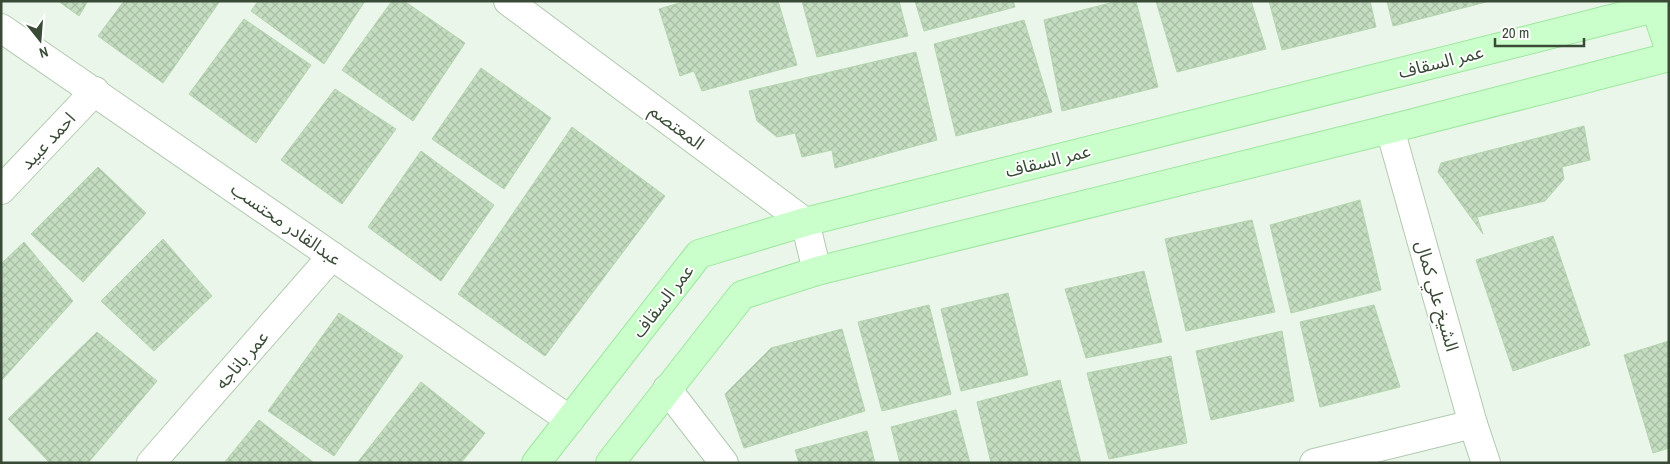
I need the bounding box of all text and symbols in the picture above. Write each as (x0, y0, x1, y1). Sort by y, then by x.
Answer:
north arrow (15, 15, 65, 65)
scale bar (1495, 15, 1584, 47)
text: 20 m (1502, 22, 1529, 43)
street label: عمر السقاف (1396, 39, 1486, 84)
text: N (37, 43, 50, 62)
street label: المعتصم (644, 98, 710, 156)
street label: احمد عبيد (14, 106, 81, 175)
street label: عمر السقاف (1003, 138, 1093, 183)
street label: عبدالقادر محتسب (226, 176, 347, 271)
street label: الشيخ علي كمال (1409, 238, 1465, 354)
street label: عمر السقاف (626, 259, 699, 343)
street label: عمر باناجه (209, 325, 274, 394)

